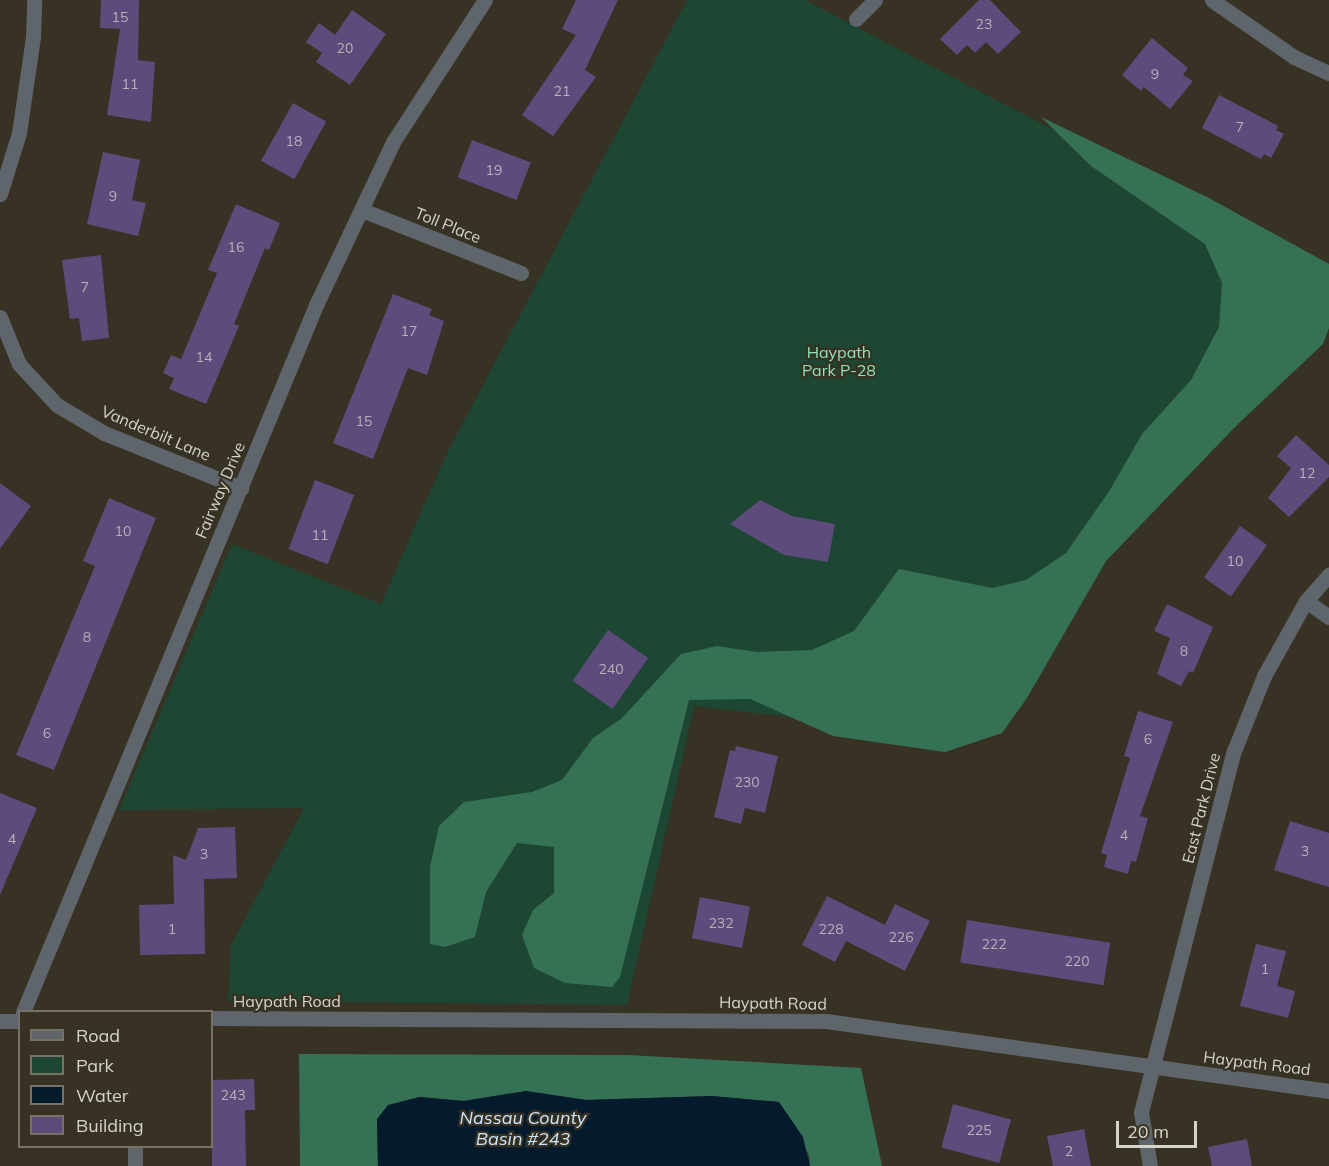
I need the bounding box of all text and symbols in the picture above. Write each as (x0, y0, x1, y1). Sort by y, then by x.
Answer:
house number: 15 (112, 9, 128, 25)
house number: 23 (976, 16, 992, 32)
house number: 20 (337, 40, 353, 56)
house number: 9 (1151, 66, 1159, 82)
house number: 11 (122, 76, 138, 92)
house number: 21 (554, 83, 570, 99)
house number: 7 (1236, 119, 1244, 135)
house number: 18 (286, 133, 302, 149)
house number: 19 (486, 162, 502, 178)
house number: 9 (109, 188, 117, 204)
street label: Toll Place (412, 203, 484, 247)
house number: 16 (228, 239, 244, 255)
house number: 7 (81, 279, 89, 295)
house number: 17 (401, 323, 417, 339)
park label: Haypath Park P-28 (802, 342, 876, 380)
house number: 14 (196, 349, 212, 365)
street label: Vanderbilt Lane (99, 401, 213, 465)
house number: 15 (356, 413, 372, 429)
street label: Fairway Drive (191, 439, 249, 541)
house number: 12 (1299, 465, 1315, 481)
house number: 10 (115, 523, 131, 539)
house number: 11 (312, 527, 328, 543)
house number: 10 (1227, 553, 1243, 569)
house number: 8 (83, 629, 91, 645)
house number: 8 (1180, 643, 1188, 659)
house number: 240 (598, 661, 624, 677)
house number: 6 (43, 725, 51, 741)
house number: 6 (1144, 731, 1152, 747)
street label: East Park Drive (1178, 751, 1224, 865)
house number: 230 (734, 774, 760, 790)
house number: 4 (1120, 827, 1128, 843)
house number: 4 (8, 831, 16, 847)
house number: 3 (1301, 843, 1309, 859)
house number: 3 (200, 846, 208, 862)
house number: 232 (708, 915, 734, 931)
house number: 1 (168, 921, 176, 937)
house number: 228 (818, 921, 844, 937)
house number: 226 (888, 929, 914, 945)
house number: 222 (981, 936, 1007, 952)
house number: 220 (1064, 953, 1090, 969)
house number: 1 (1261, 961, 1269, 977)
street label: Haypath Road (233, 991, 341, 1011)
street label: Haypath Road (719, 992, 827, 1014)
legend (18, 1010, 213, 1148)
text: Road (76, 1024, 120, 1047)
street label: Haypath Road (1202, 1047, 1312, 1079)
text: Park (76, 1054, 114, 1077)
text: Water (76, 1084, 128, 1107)
house number: 243 (220, 1087, 246, 1103)
water label: Nassau County Basin #243 (460, 1108, 586, 1150)
scale bar (1119, 1109, 1200, 1147)
text: Building (76, 1114, 144, 1137)
text: 20 m (1127, 1120, 1169, 1143)
house number: 225 (966, 1122, 992, 1138)
house number: 2 (1065, 1143, 1073, 1159)

